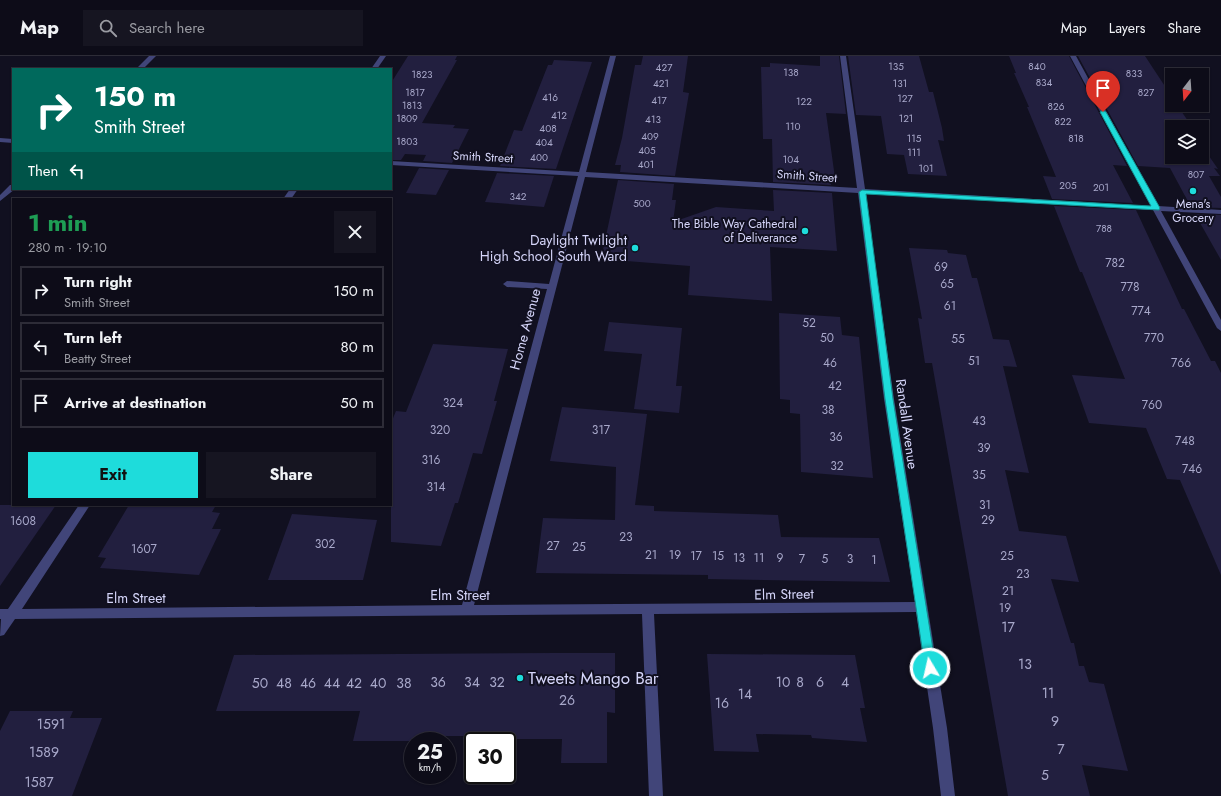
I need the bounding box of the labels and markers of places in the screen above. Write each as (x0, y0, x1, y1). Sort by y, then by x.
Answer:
pin (1086, 71, 1120, 112)
marker: Mena's Grocery (1188, 186, 1198, 196)
place label: Mena's Grocery (1172, 195, 1214, 227)
place label: The Bible Way Cathedral of Deliverance (672, 215, 797, 247)
marker: The Bible Way Cathedral of Deliverance (800, 226, 810, 236)
place label: Daylight Twilight High School South Ward (480, 230, 628, 266)
marker: Daylight Twilight High School South Ward (630, 243, 640, 253)
place label: Tweets Mango Bar (528, 666, 659, 690)
marker: Tweets Mango Bar (515, 673, 525, 683)

